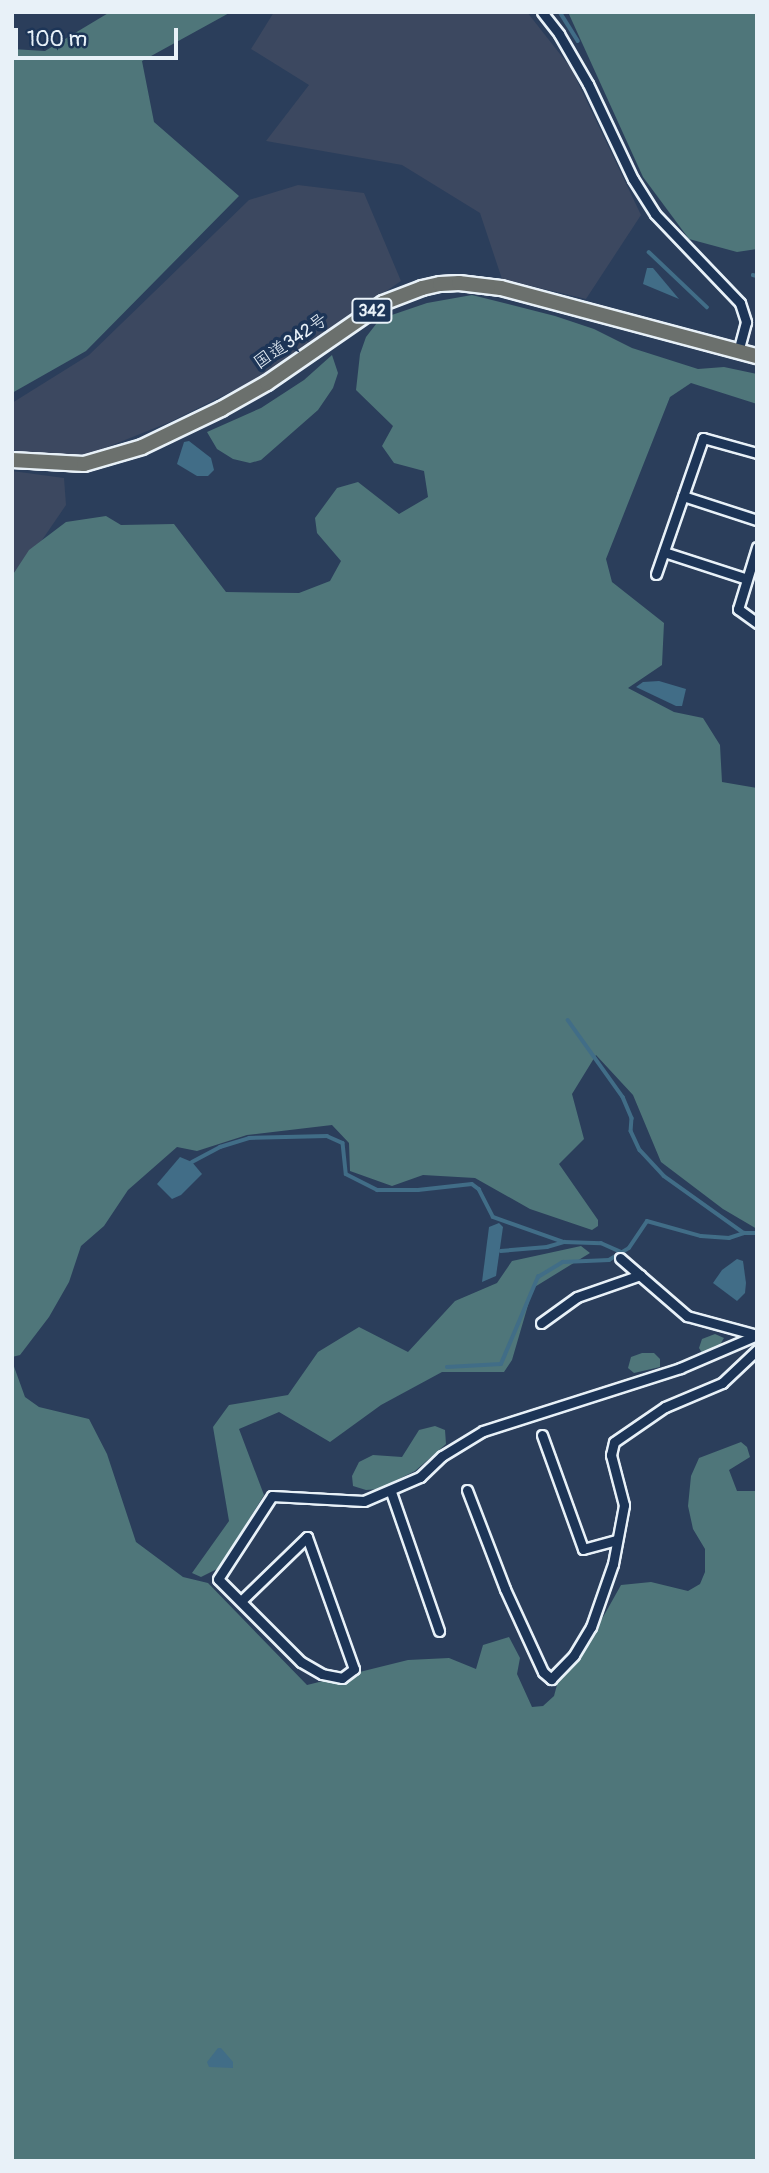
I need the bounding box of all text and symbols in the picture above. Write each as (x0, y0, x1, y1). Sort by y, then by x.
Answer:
scale bar (18, 14, 182, 58)
text: 100 m (27, 26, 87, 53)
road number: 342 (351, 298, 393, 324)
street label: 国道342号 (250, 309, 332, 375)

